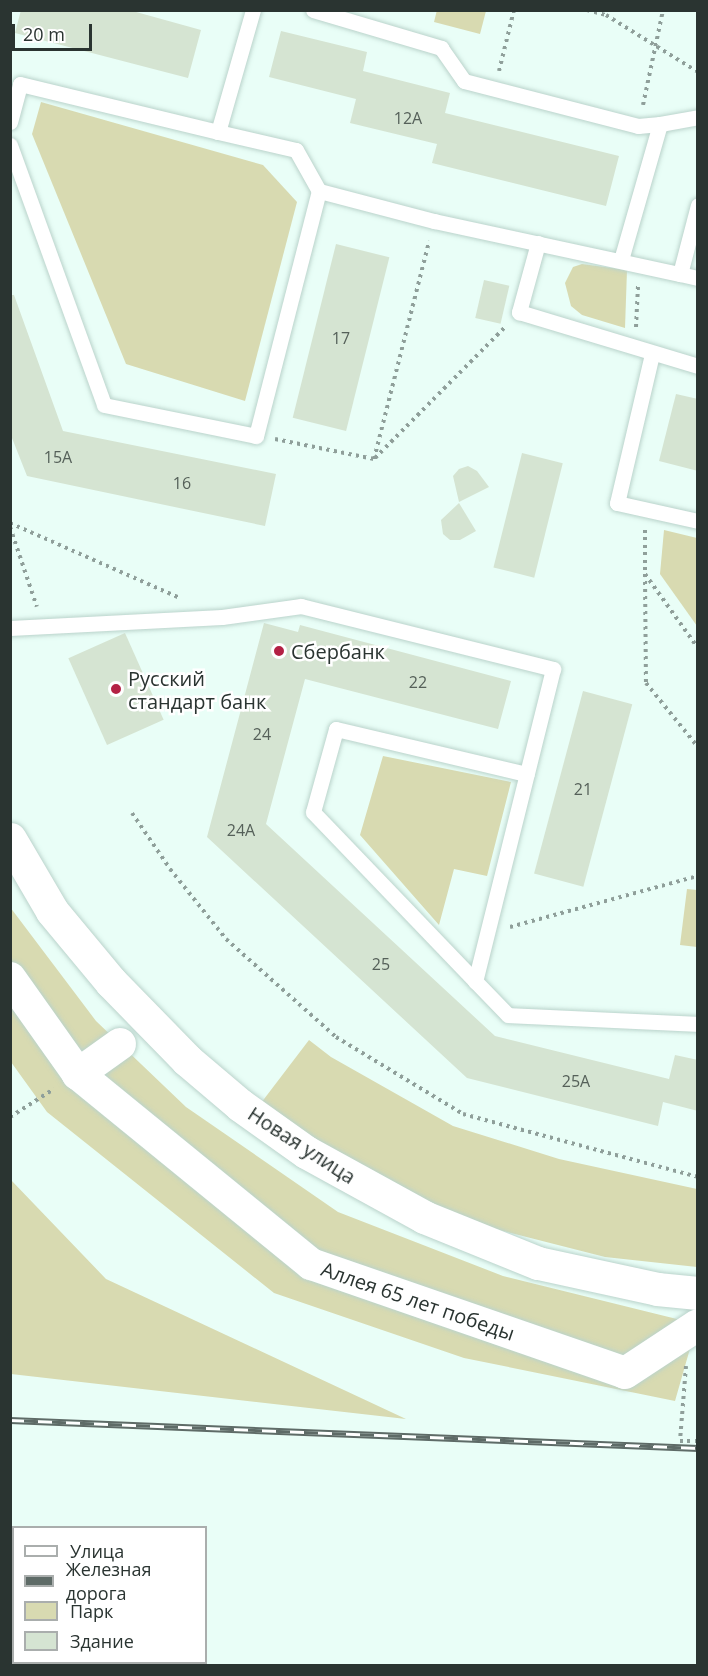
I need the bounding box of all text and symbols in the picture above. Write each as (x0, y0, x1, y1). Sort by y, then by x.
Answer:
scale bar (15, 12, 94, 50)
text: 20 m (23, 22, 65, 46)
house number: 12А (394, 108, 422, 128)
house number: 17 (332, 328, 350, 348)
house number: 15А (44, 447, 72, 467)
house number: 16 (173, 473, 191, 493)
place label: Сбербанк (291, 639, 385, 663)
marker: Сбербанк (272, 644, 286, 658)
place label: Русский стандарт банк (128, 666, 266, 713)
house number: 22 (409, 672, 427, 692)
marker: Русский стандарт банк (109, 682, 123, 696)
house number: 24 (253, 724, 271, 744)
house number: 21 (574, 779, 592, 799)
house number: 24А (227, 820, 255, 840)
house number: 25 (372, 954, 390, 974)
house number: 25А (562, 1071, 590, 1091)
street label: Новая улица (244, 1101, 360, 1189)
street label: Аллея 65 лет победы (318, 1257, 518, 1345)
legend (12, 1526, 207, 1664)
text: Улица (70, 1539, 124, 1563)
text: Железная дорога (66, 1557, 151, 1605)
text: Парк (70, 1599, 113, 1623)
text: Здание (70, 1629, 134, 1653)

